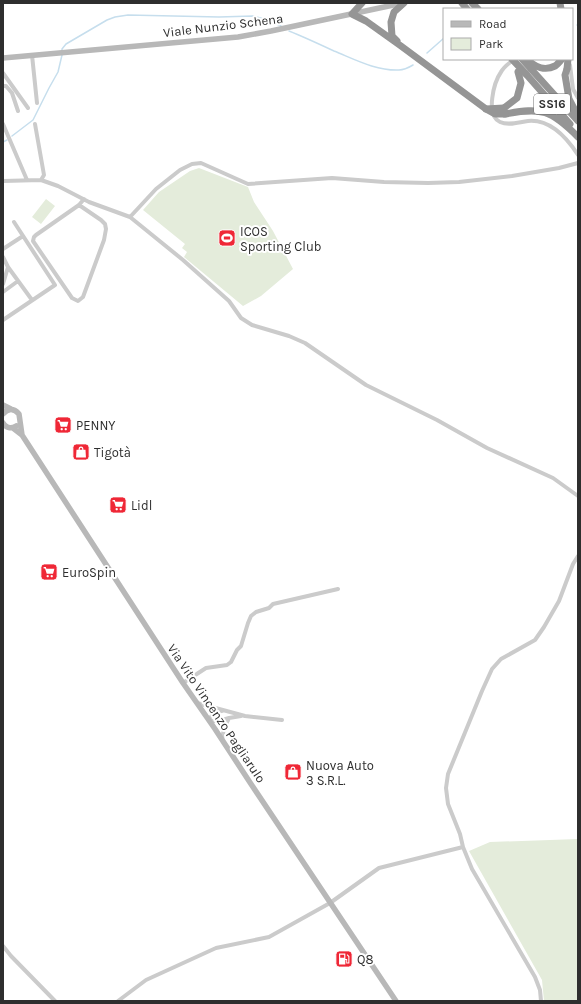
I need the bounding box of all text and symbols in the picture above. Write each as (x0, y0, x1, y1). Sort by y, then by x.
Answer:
legend (443, 8, 573, 60)
street label: Viale Nunzio Schena (162, 11, 284, 40)
text: Road (479, 17, 507, 31)
text: Park (479, 37, 504, 51)
road number: SS16 (534, 94, 570, 114)
place label: ICOS Sporting Club (240, 224, 321, 254)
sports icon: ICOS Sporting Club (217, 228, 237, 248)
supermarket icon: PENNY (53, 415, 73, 435)
place label: PENNY (76, 418, 115, 433)
shop icon: Tigotà (71, 442, 91, 462)
place label: Tigotà (94, 445, 131, 460)
supermarket icon: Lidl (108, 495, 128, 515)
place label: Lidl (131, 498, 152, 513)
supermarket icon: EuroSpin (39, 562, 59, 582)
place label: EuroSpin (62, 565, 116, 580)
street label: Via Vito Vincenzo Pagliarulo (165, 641, 269, 785)
place label: Nuova Auto 3 S.R.L. (306, 758, 374, 788)
shop icon: Nuova Auto 3 S.R.L. (283, 762, 303, 782)
fuel station icon: Q8 (334, 949, 354, 969)
place label: Q8 (357, 952, 373, 967)

